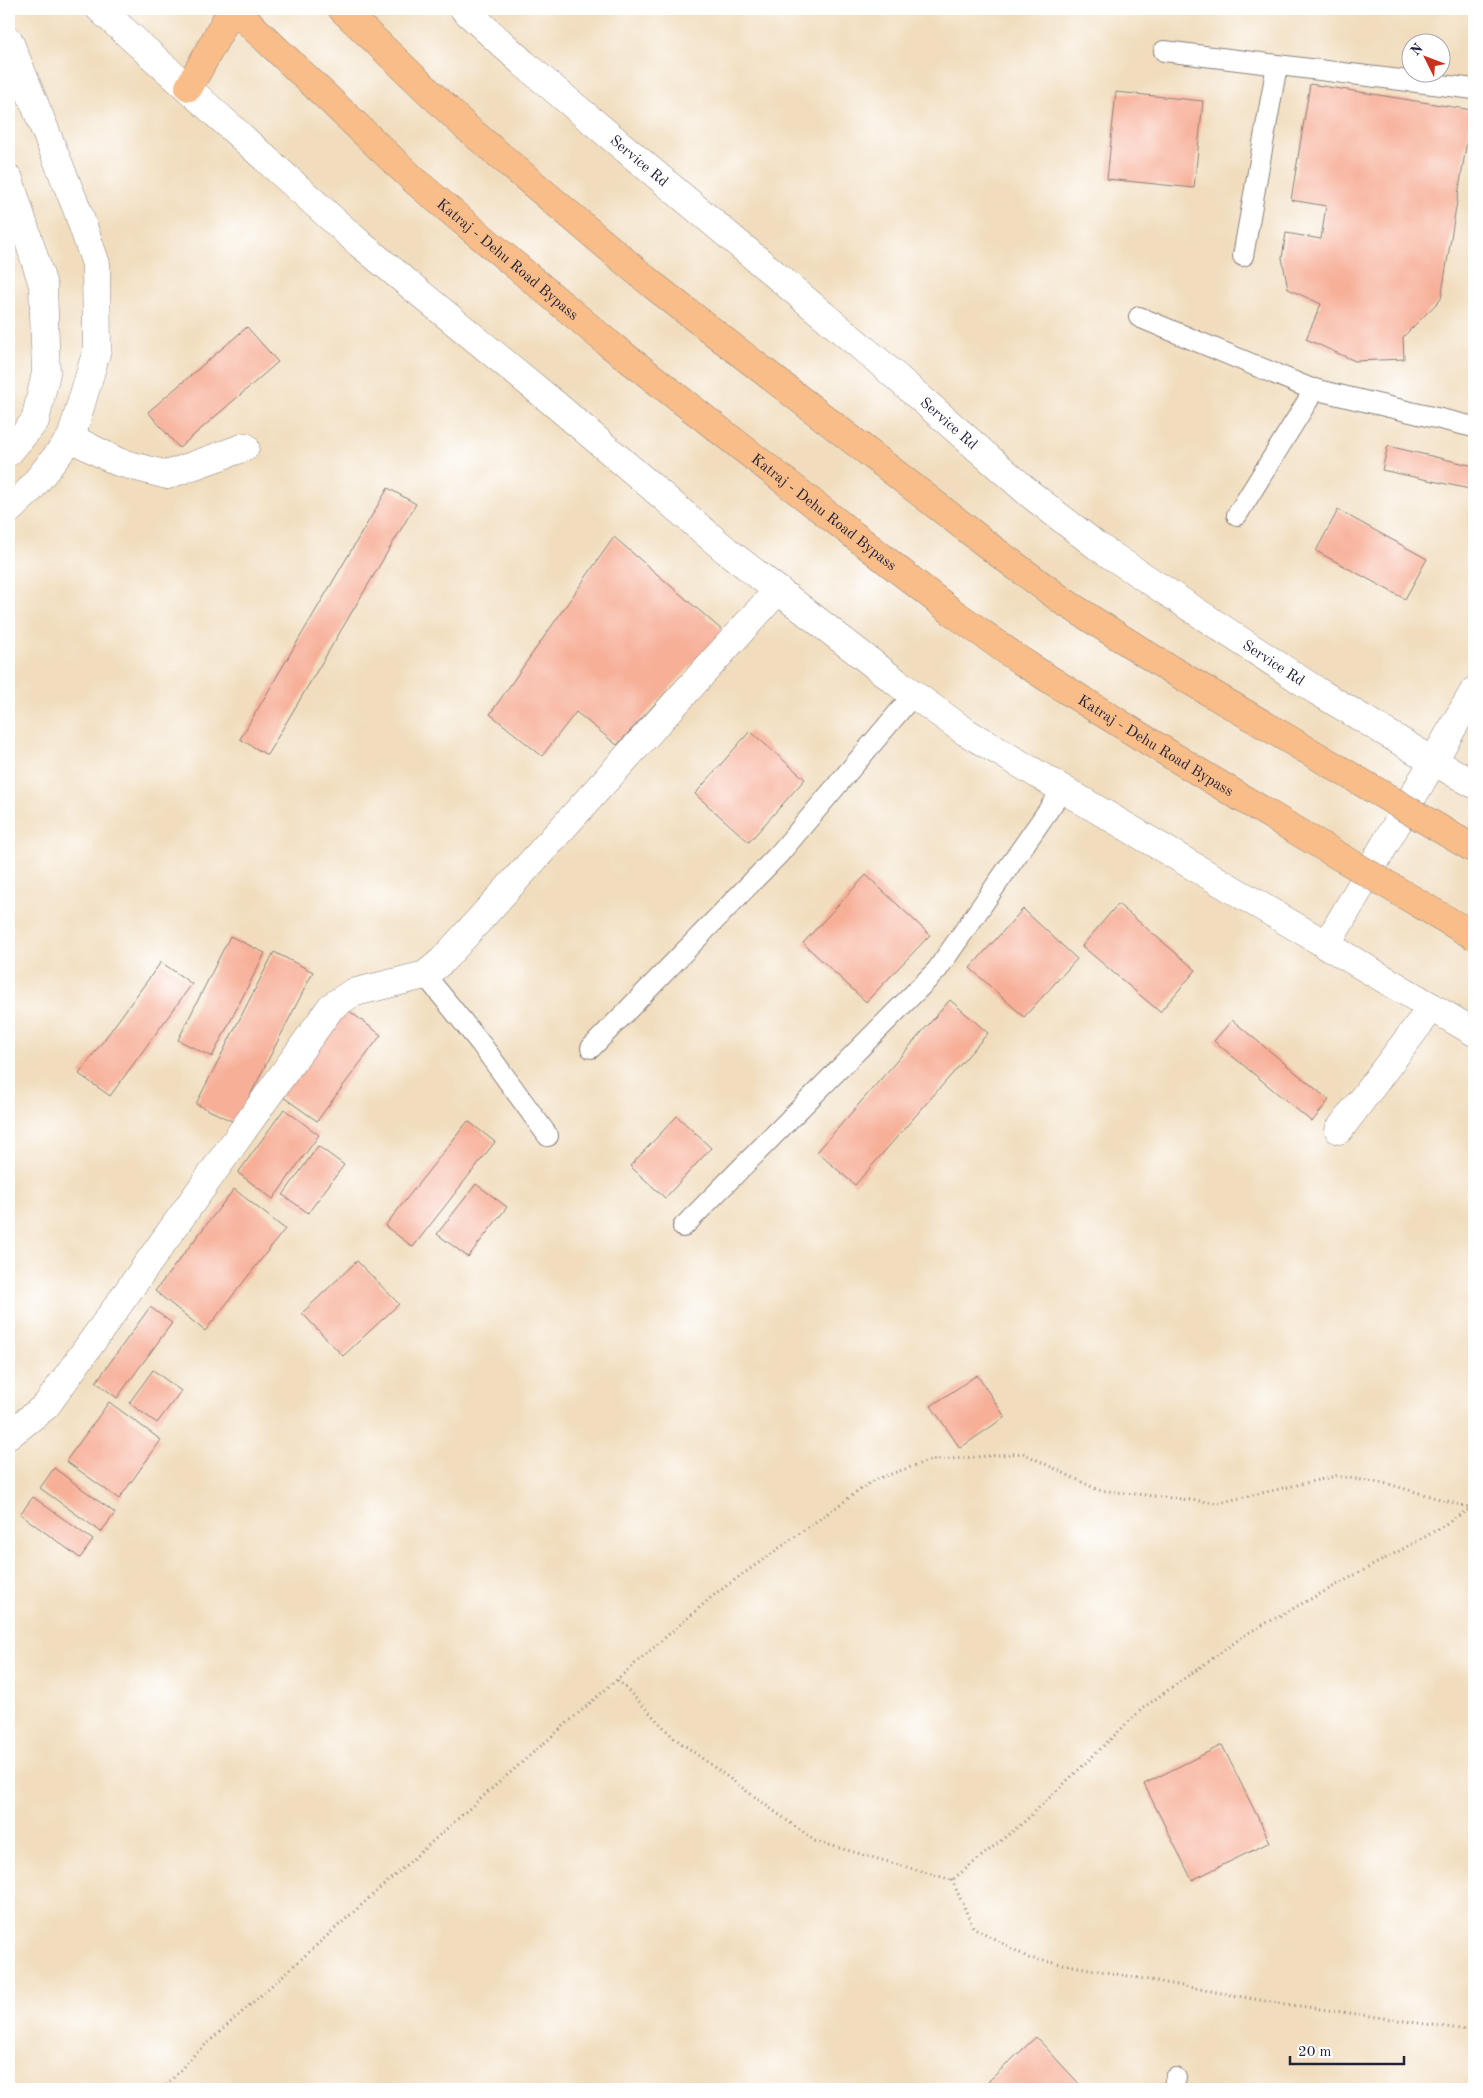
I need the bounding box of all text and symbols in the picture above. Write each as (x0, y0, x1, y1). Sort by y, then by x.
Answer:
north arrow (1400, 32, 1450, 82)
text: N (1408, 41, 1426, 59)
street label: Service Rd (607, 133, 670, 190)
street label: Katraj - Dehu Road Bypass (433, 197, 581, 324)
street label: Service Rd (917, 395, 980, 453)
street label: Katraj - Dehu Road Bypass (748, 452, 899, 574)
street label: Service Rd (1239, 638, 1307, 690)
street label: Katraj - Dehu Road Bypass (1075, 693, 1235, 800)
scale bar (1290, 2033, 1404, 2065)
text: 20 m (1298, 2045, 1332, 2060)

